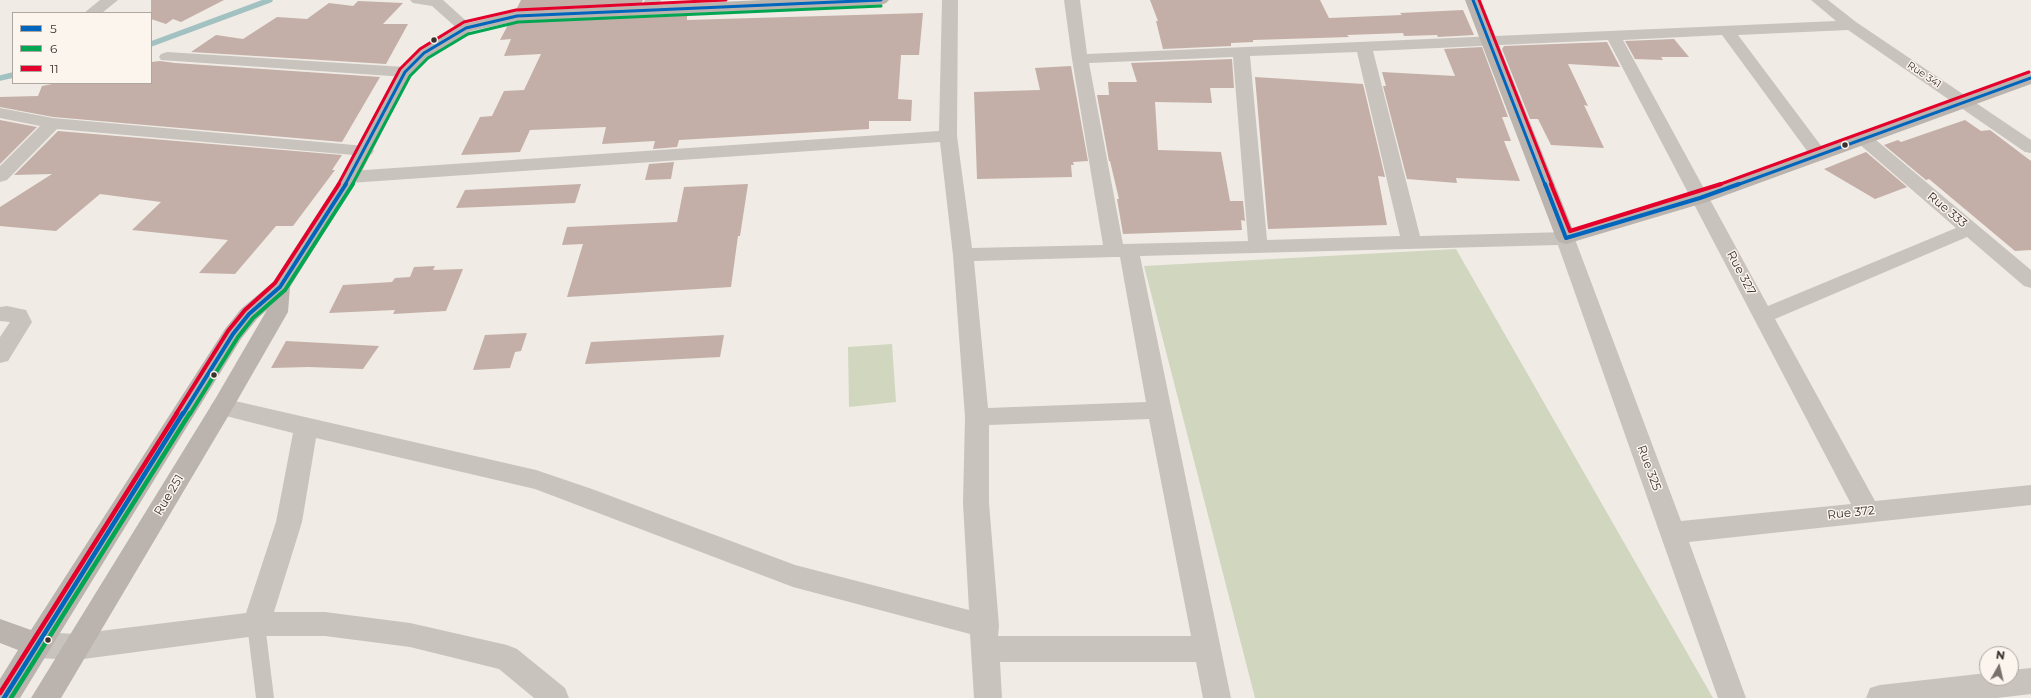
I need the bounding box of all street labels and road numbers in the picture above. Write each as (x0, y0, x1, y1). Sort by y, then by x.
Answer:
street label: Rue 341 (1905, 59, 1943, 91)
street label: Rue 333 (1924, 189, 1970, 231)
street label: Rue 327 (1723, 249, 1759, 297)
street label: Rue 325 (1634, 443, 1664, 493)
street label: Rue 251 (151, 472, 187, 518)
street label: Rue 372 (1827, 503, 1875, 523)

